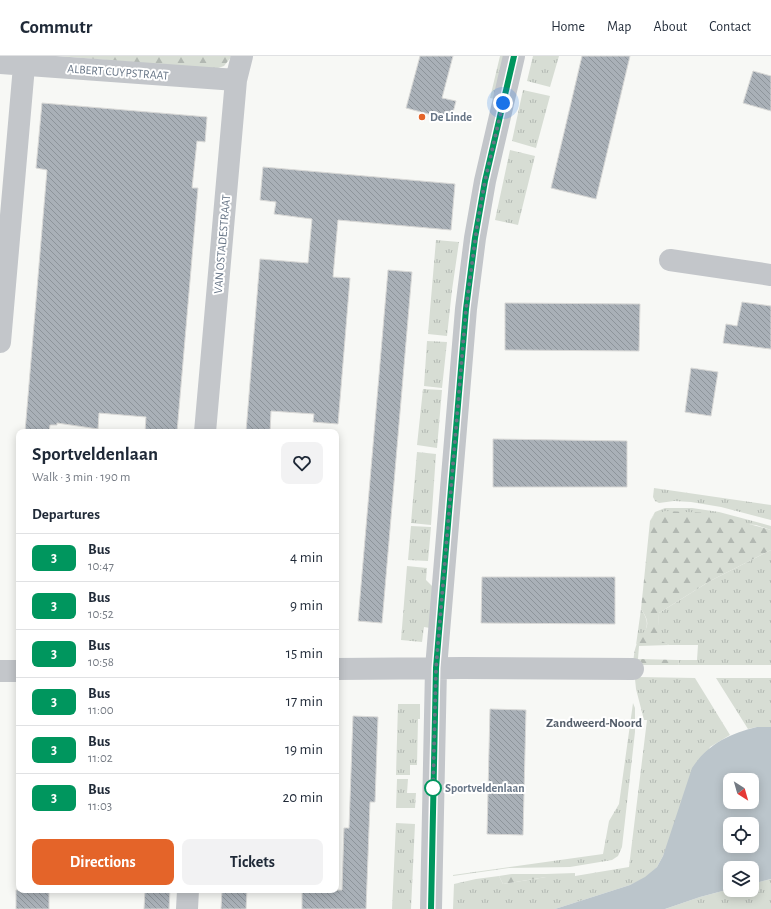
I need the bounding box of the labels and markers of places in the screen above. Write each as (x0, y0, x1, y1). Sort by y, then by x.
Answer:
place label: De Linde (430, 111, 472, 123)
marker: De Linde (417, 112, 427, 122)
marker: Sportveldenlaan (424, 779, 442, 797)
place label: Sportveldenlaan (445, 782, 525, 794)

